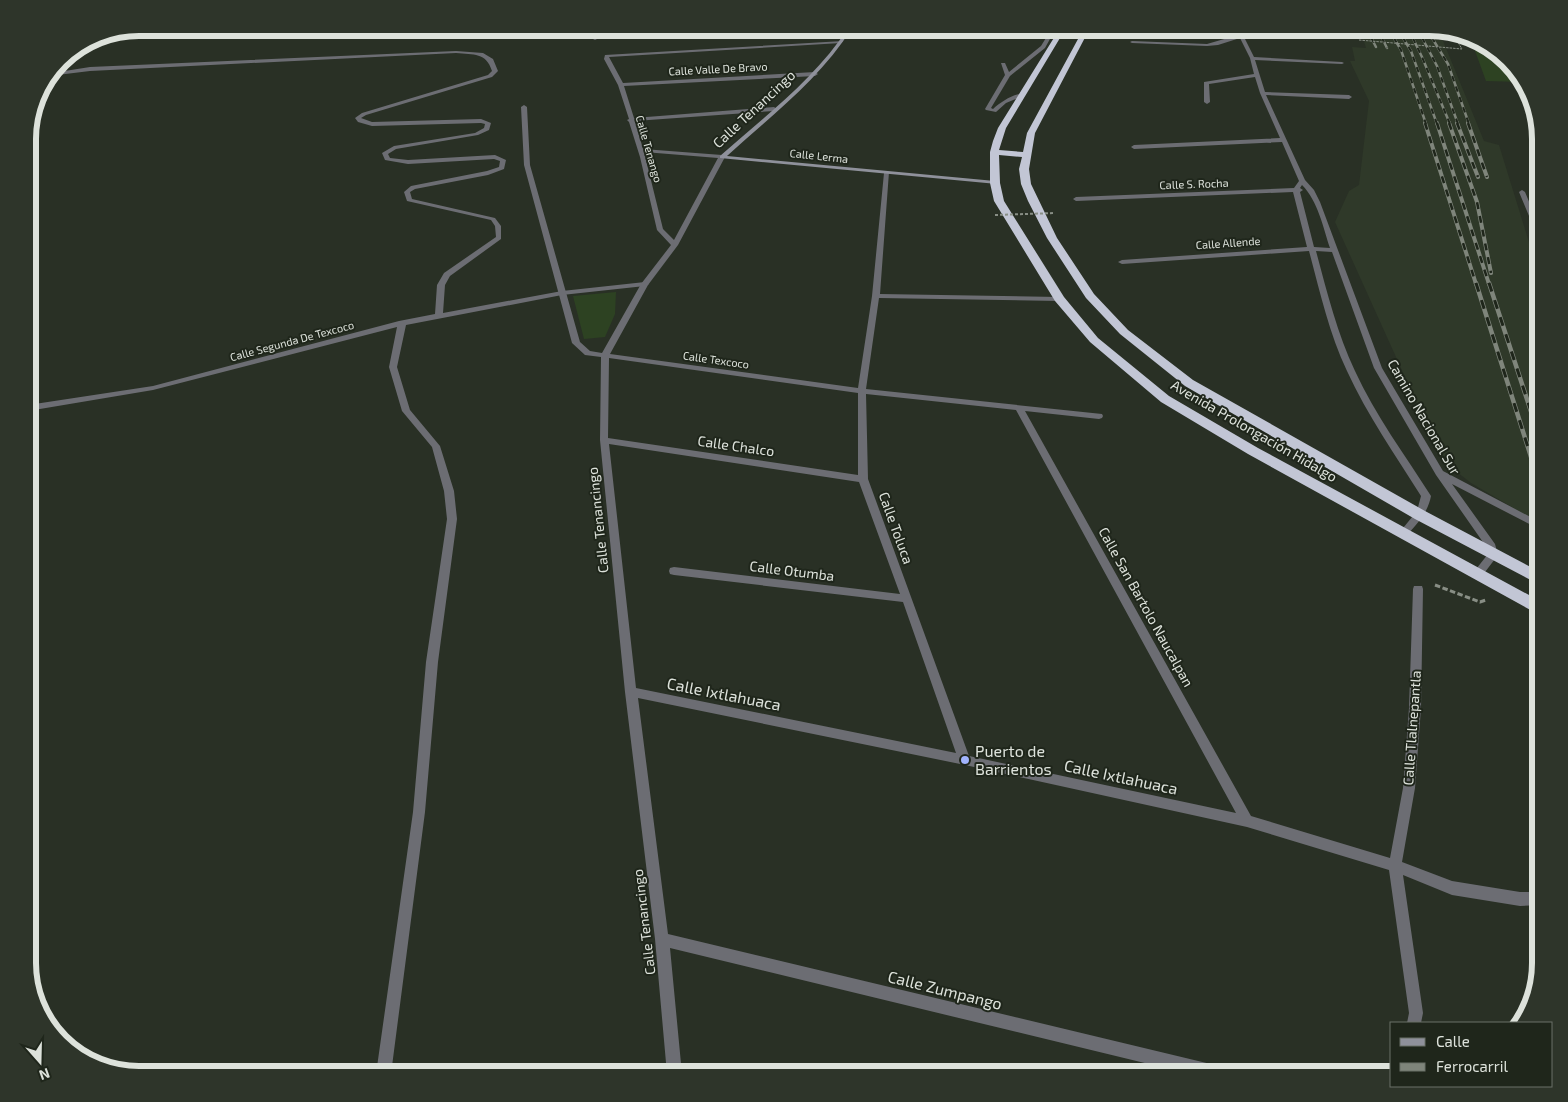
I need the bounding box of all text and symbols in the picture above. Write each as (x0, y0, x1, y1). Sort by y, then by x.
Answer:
street label: Calle Valle De Bravo (668, 59, 768, 78)
street label: Calle Tenancingo (709, 66, 798, 151)
street label: Calle Tenango (634, 114, 665, 184)
street label: Calle Lerma (789, 146, 849, 165)
street label: Calle S. Rocha (1159, 176, 1229, 191)
street label: Calle Allende (1195, 234, 1261, 251)
street label: Calle Segunda De Texcoco (228, 318, 355, 363)
street label: Calle Texcoco (682, 348, 750, 371)
street label: Camino Nacional Sur (1384, 356, 1465, 478)
street label: Avenida Prolongación Hidalgo (1168, 376, 1340, 485)
street label: Calle Chalco (697, 432, 776, 459)
street label: Calle Tenancingo (583, 466, 612, 574)
street label: Calle Toluca (876, 489, 917, 566)
street label: Calle San Bartolo Naucalpan (1095, 524, 1198, 690)
street label: Calle Otumba (749, 557, 835, 584)
street label: Calle Tlalnepantla (1399, 670, 1424, 786)
street label: Calle Ixtlahuaca (666, 673, 783, 714)
place label: Puerto de Barrientos (975, 741, 1052, 778)
marker: Puerto de Barrientos (959, 754, 971, 766)
street label: Calle Ixtlahuaca (1063, 755, 1180, 798)
street label: Calle Tenancingo (629, 868, 658, 976)
street label: Calle Zumpango (886, 966, 1004, 1013)
legend (1390, 1022, 1553, 1087)
text: Calle (1436, 1032, 1470, 1050)
north arrow (15, 1037, 65, 1087)
text: Ferrocarril (1436, 1057, 1509, 1075)
text: N (37, 1065, 52, 1084)

